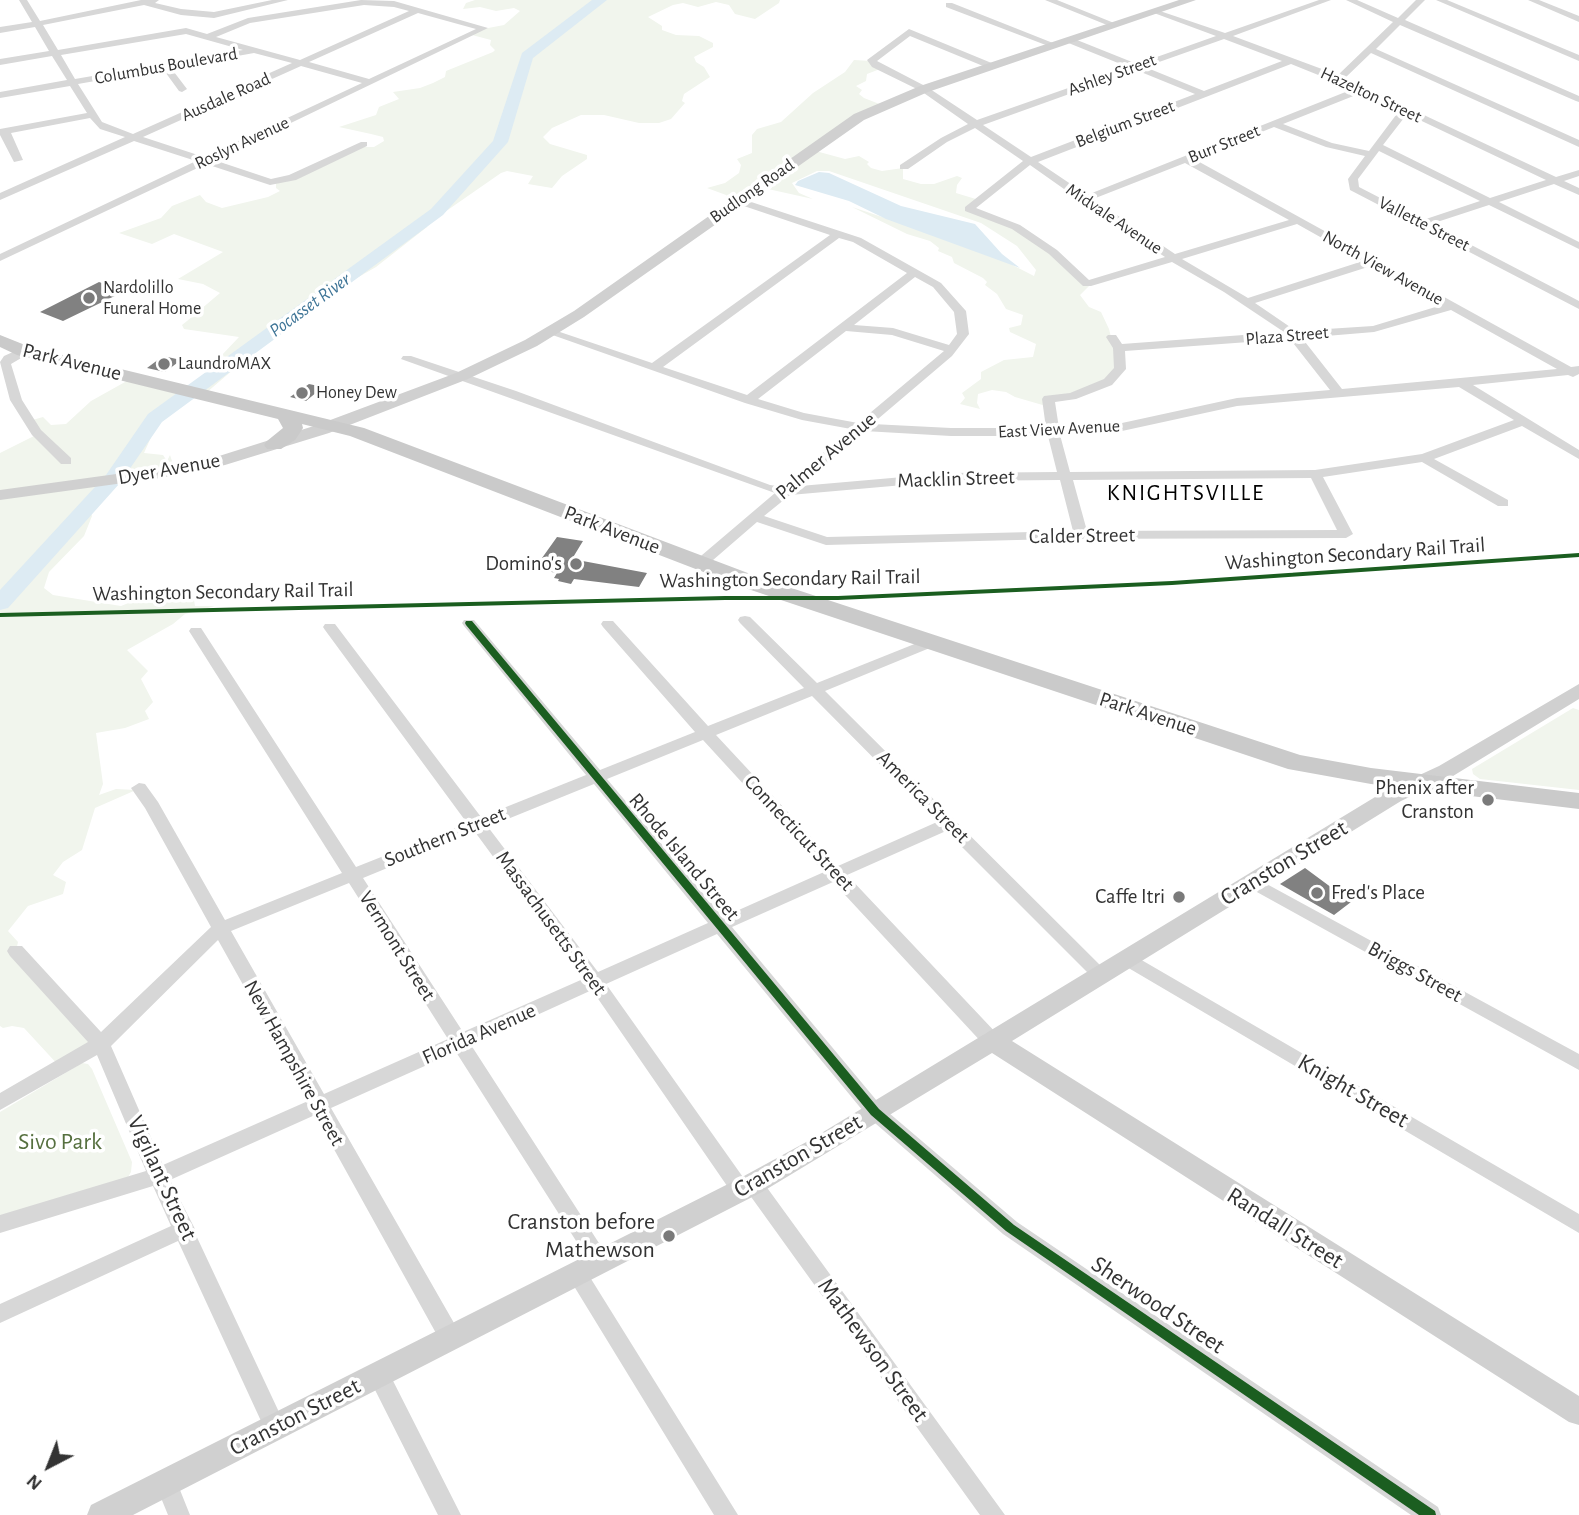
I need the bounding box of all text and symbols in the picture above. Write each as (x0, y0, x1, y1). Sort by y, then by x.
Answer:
street label: Columbus Boulevard (93, 43, 239, 89)
street label: Ashley Street (1065, 49, 1159, 101)
street label: Hazelton Street (1317, 62, 1425, 128)
street label: Ausdale Road (178, 68, 274, 126)
street label: Belgium Street (1073, 95, 1177, 153)
street label: Roslyn Avenue (191, 112, 293, 174)
street label: Burr Street (1185, 120, 1263, 168)
street label: Budlong Road (706, 154, 798, 228)
street label: Midvale Avenue (1062, 179, 1166, 259)
street label: Vallette Street (1375, 192, 1473, 256)
street label: North View Avenue (1319, 226, 1447, 310)
water label: Pocasset River (265, 268, 355, 342)
place label: Nardolillo Funeral Home (103, 277, 201, 320)
marker: Nardolillo Funeral Home (81, 290, 97, 306)
street label: Plaza Street (1245, 322, 1329, 350)
street label: Park Avenue (20, 338, 124, 386)
place label: LaundroMAX (178, 353, 271, 375)
marker: LaundroMAX (156, 356, 172, 372)
place label: Honey Dew (316, 382, 397, 404)
marker: Honey Dew (294, 385, 310, 401)
street label: Palmer Avenue (771, 407, 881, 505)
street label: East View Avenue (997, 415, 1121, 443)
street label: Dyer Avenue (116, 448, 222, 490)
street label: Macklin Street (897, 464, 1015, 494)
district label: KNIGHTSVILLE (1108, 479, 1264, 507)
street label: Park Avenue (560, 500, 664, 560)
street label: Calder Street (1029, 522, 1135, 550)
street label: Washington Secondary Rail Trail (1224, 532, 1486, 576)
place label: Domino's (485, 551, 562, 577)
marker: Domino's (568, 556, 584, 572)
street label: Washington Secondary Rail Trail (659, 564, 921, 594)
street label: Washington Secondary Rail Trail (92, 577, 354, 607)
street label: Park Avenue (1096, 686, 1200, 742)
street label: America Street (871, 745, 975, 849)
street label: Connecticut Street (739, 770, 859, 896)
place label: Phenix after Cranston (1375, 775, 1474, 825)
street label: Rhode Island Street (623, 788, 745, 926)
marker: Phenix after Cranston (1480, 792, 1496, 808)
street label: Southern Street (381, 801, 509, 873)
street label: Cranston Street (1215, 814, 1353, 912)
street label: Massachusetts Street (490, 846, 612, 1000)
place label: Fred's Place (1331, 880, 1425, 906)
place label: Caffe Itri (1095, 884, 1165, 910)
marker: Fred's Place (1309, 885, 1325, 901)
street label: Vermont Street (353, 886, 441, 1006)
marker: Caffe Itri (1171, 889, 1187, 905)
street label: Briggs Street (1363, 936, 1467, 1008)
street label: New Hampshire Street (238, 976, 350, 1150)
street label: Florida Avenue (418, 998, 540, 1070)
street label: Knight Street (1292, 1048, 1414, 1134)
street label: Cranston Street (729, 1108, 867, 1204)
street label: Vigilant Street (121, 1111, 203, 1245)
park label: Sivo Park (18, 1128, 102, 1156)
street label: Randall Street (1221, 1181, 1349, 1275)
place label: Cranston before Mathewson (508, 1208, 655, 1264)
marker: Cranston before Mathewson (661, 1228, 677, 1244)
street label: Sherwood Street (1086, 1250, 1230, 1360)
street label: Mathewson Street (811, 1273, 935, 1427)
street label: Cranston Street (225, 1372, 365, 1462)
north arrow (14, 1431, 84, 1501)
text: N (23, 1470, 46, 1493)

